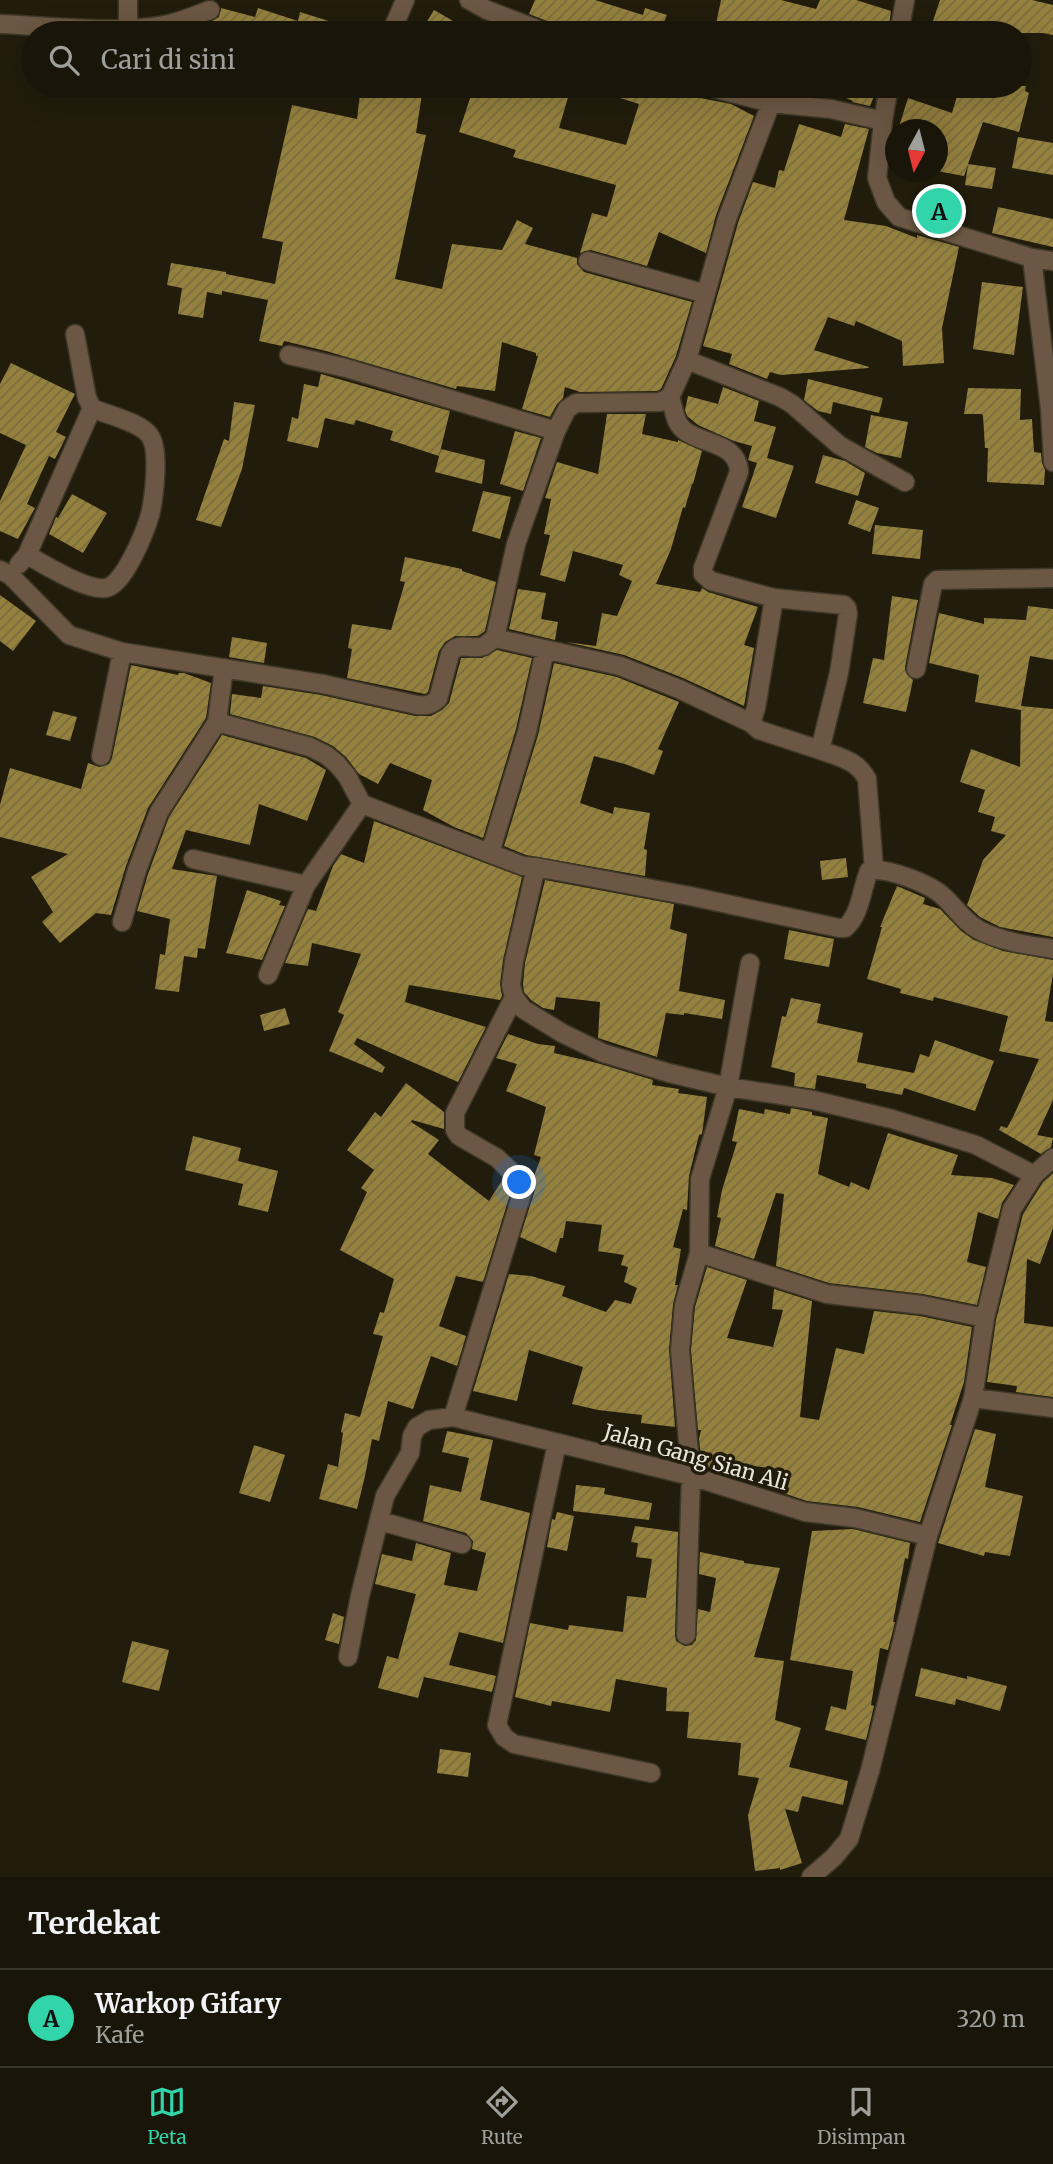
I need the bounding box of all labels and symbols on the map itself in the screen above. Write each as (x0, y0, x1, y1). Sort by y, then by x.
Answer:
north arrow (885, 119, 948, 182)
pin: A (916, 185, 962, 237)
your location (502, 1165, 536, 1199)
street label: Jalan Gang Sian Ali (600, 1417, 791, 1496)

